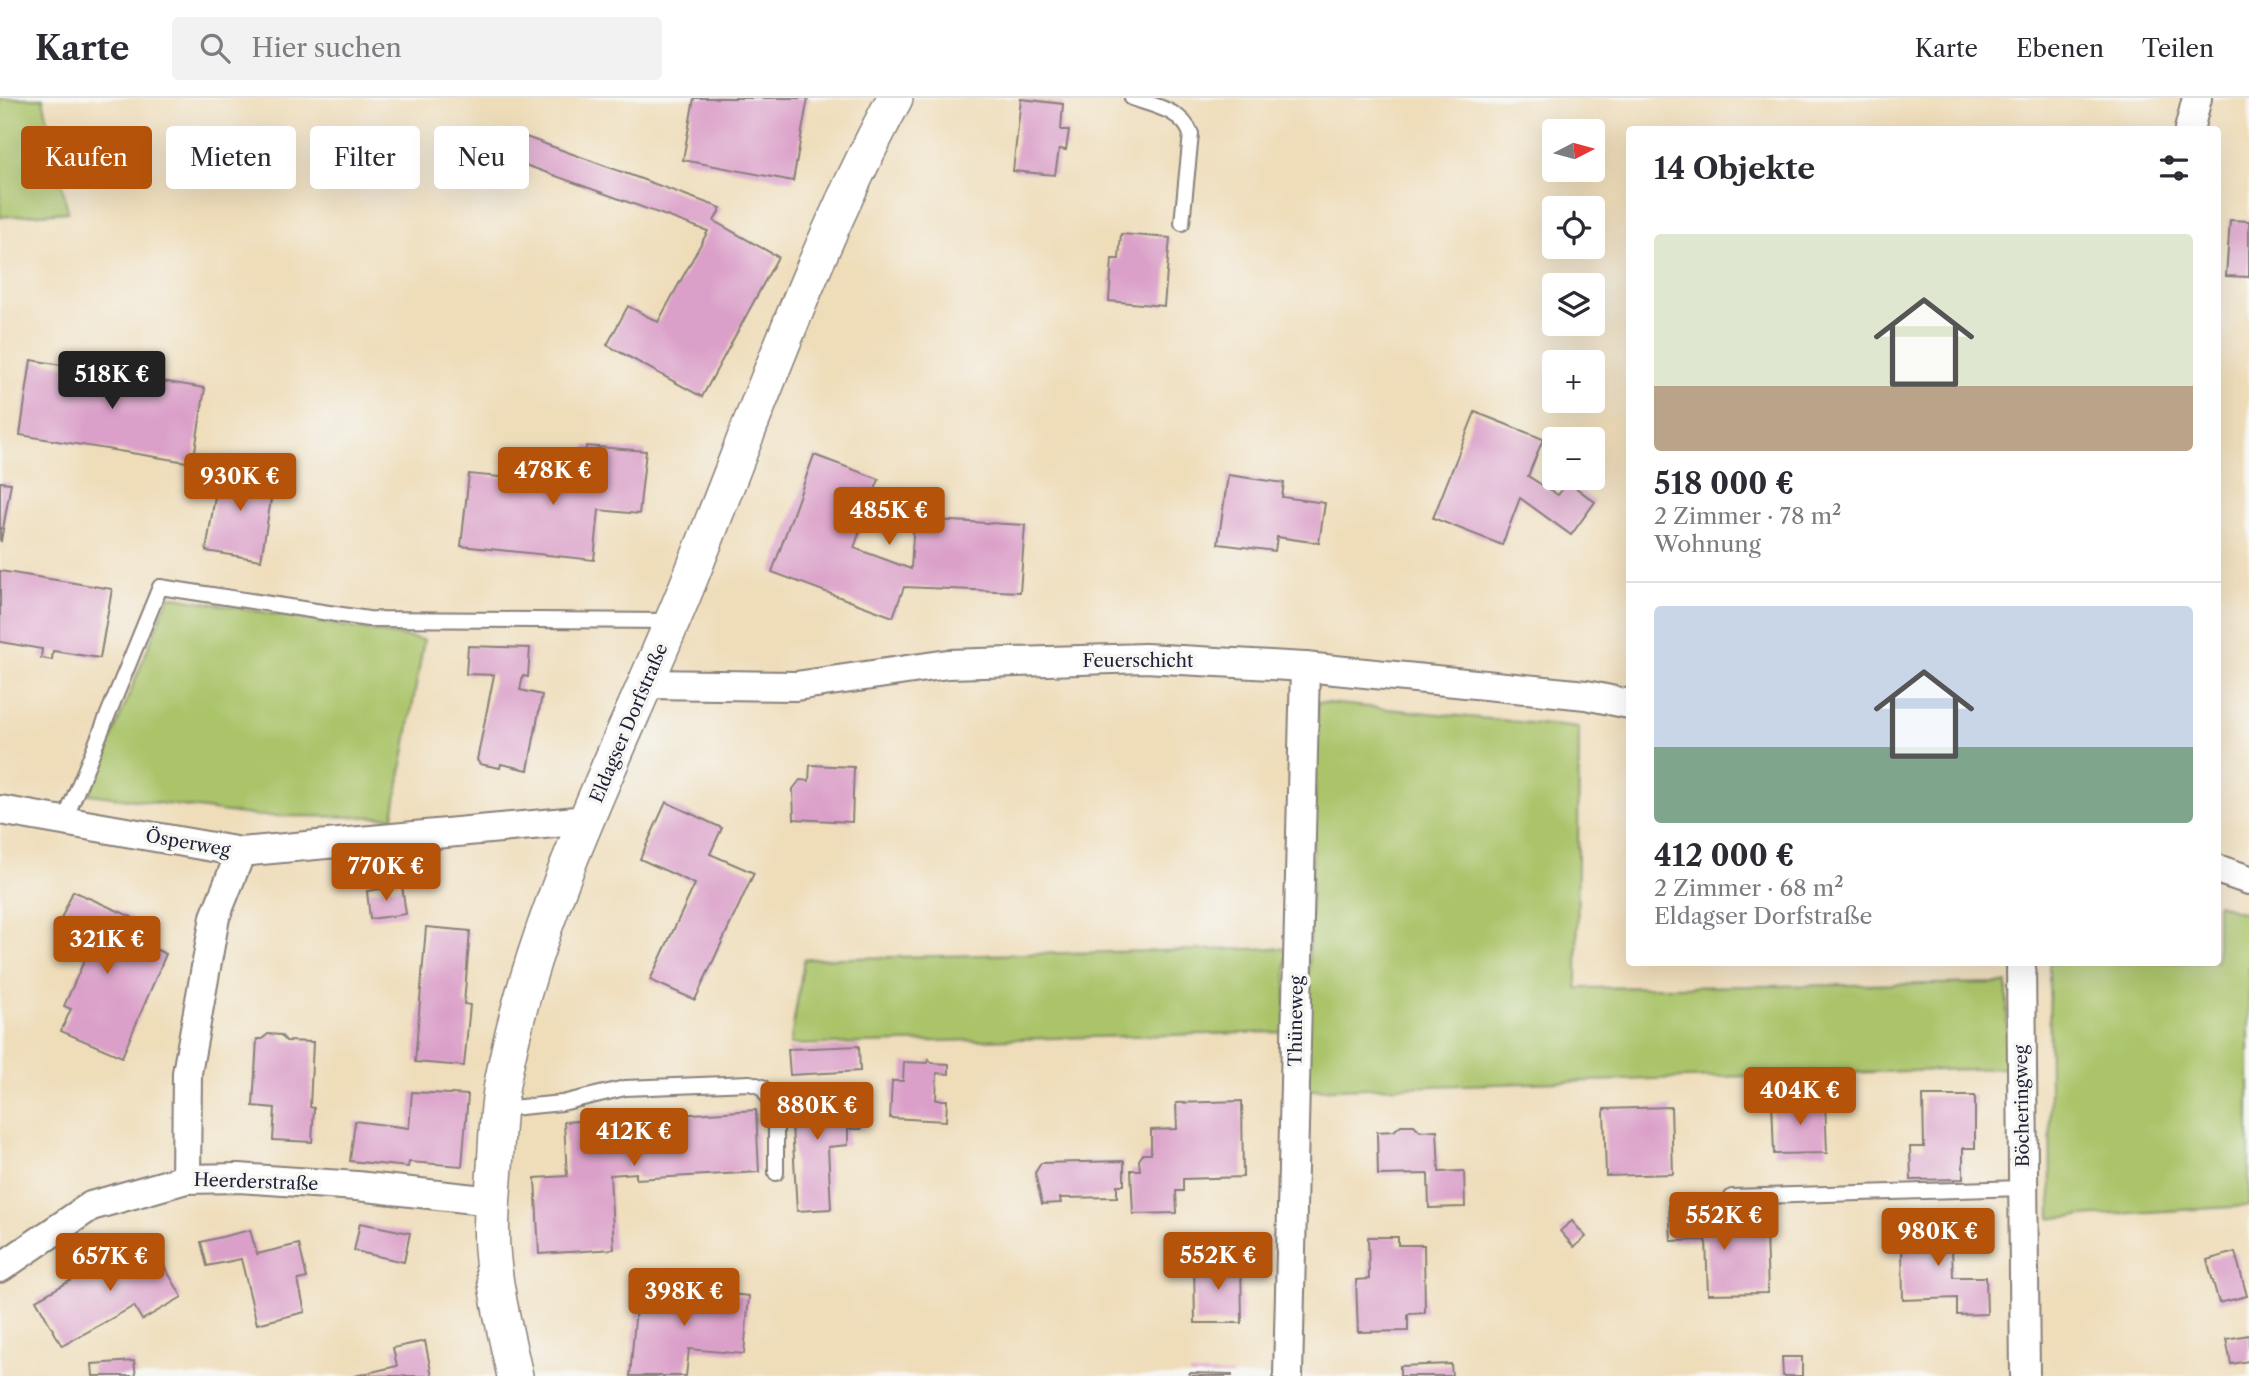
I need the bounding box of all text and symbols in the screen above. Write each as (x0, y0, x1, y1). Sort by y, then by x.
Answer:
search box (172, 17, 662, 80)
text: Karte (35, 28, 130, 69)
icon: search (196, 29, 234, 67)
text: Hier suchen (252, 32, 402, 64)
text: Karte (1915, 34, 1978, 63)
text: Ebenen (2016, 34, 2104, 63)
text: Teilen (2142, 34, 2214, 63)
north arrow (1542, 119, 1605, 182)
map controls (1542, 119, 1605, 490)
chip: Kaufen (21, 126, 152, 189)
chip: Mieten (166, 126, 296, 189)
chip: Filter (310, 126, 420, 189)
chip: Neu (434, 126, 529, 189)
icon: filters (2155, 149, 2193, 187)
text: 14 Objekte (1654, 150, 1815, 187)
button: locate (1542, 196, 1605, 259)
button: layers (1542, 273, 1605, 336)
icon: home (1861, 279, 1987, 405)
button: + (1542, 350, 1605, 413)
pin: 518K € (55, 352, 169, 411)
text: 518K € (74, 360, 150, 388)
button: − (1542, 427, 1605, 490)
pin: 478K € (496, 448, 610, 507)
pin: 930K € (183, 454, 297, 513)
text: 478K € (514, 456, 592, 484)
text: 930K € (200, 462, 280, 490)
text: 518 000 € (1654, 465, 1794, 502)
pin: 485K € (832, 488, 946, 547)
text: 485K € (850, 496, 928, 524)
text: 2 Zimmer · 78 m² (1654, 502, 1841, 530)
text: Wohnung (1654, 530, 1761, 558)
street label: Eldagser Dorfstraße (585, 640, 673, 806)
street label: Feuerschicht (1083, 650, 1194, 672)
icon: home (1861, 651, 1987, 777)
street label: Ösperweg (144, 824, 233, 861)
text: 412 000 € (1654, 837, 1794, 874)
pin: 770K € (329, 844, 443, 903)
text: 770K € (348, 852, 424, 880)
text: 2 Zimmer · 68 m² (1654, 874, 1844, 902)
text: Eldagser Dorfstraße (1654, 902, 1872, 930)
pin: 321K € (50, 916, 164, 976)
text: 321K € (69, 925, 145, 953)
street label: Thüneweg (1284, 975, 1308, 1066)
street label: Böcheringweg (2010, 1044, 2034, 1167)
pin: 404K € (1743, 1068, 1857, 1127)
text: 404K € (1760, 1076, 1840, 1104)
pin: 880K € (760, 1082, 874, 1142)
text: 880K € (776, 1091, 858, 1119)
pin: 412K € (577, 1108, 691, 1168)
text: 412K € (596, 1117, 672, 1145)
street label: Heerderstraße (193, 1169, 319, 1195)
pin: 552K € (1667, 1192, 1781, 1252)
text: 552K € (1685, 1201, 1763, 1229)
pin: 980K € (1881, 1208, 1995, 1268)
text: 980K € (1898, 1217, 1978, 1245)
pin: 552K € (1161, 1232, 1275, 1292)
pin: 657K € (53, 1234, 167, 1293)
text: 552K € (1179, 1241, 1257, 1269)
text: 657K € (72, 1242, 148, 1270)
pin: 398K € (627, 1268, 741, 1328)
text: 398K € (644, 1277, 724, 1305)

